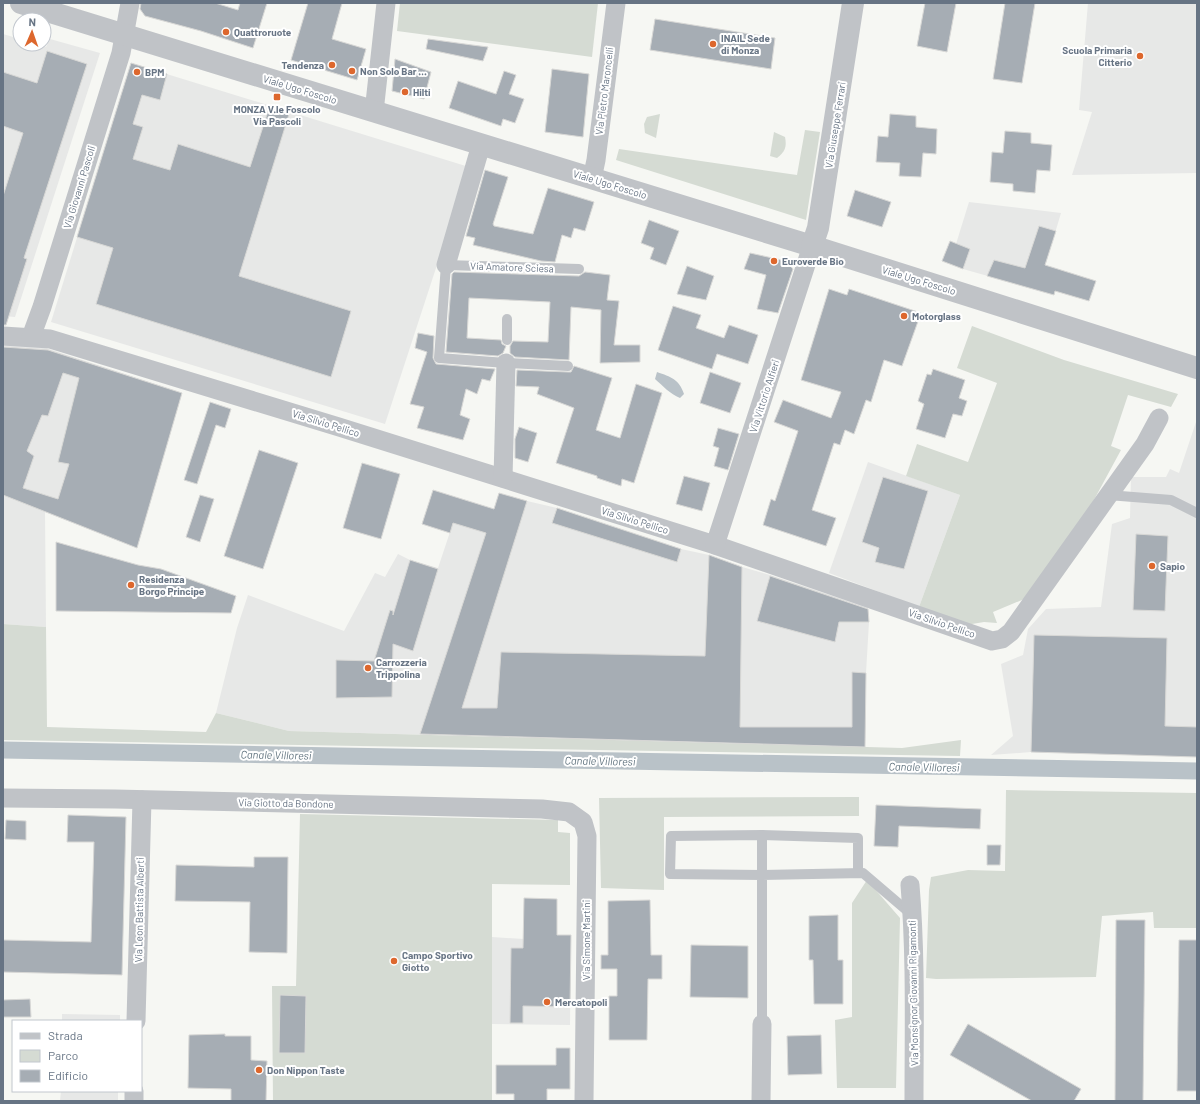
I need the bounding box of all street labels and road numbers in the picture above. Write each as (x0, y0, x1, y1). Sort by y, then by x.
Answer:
street label: Via Pietro Maroncelli (593, 46, 615, 136)
street label: Viale Ugo Foscolo (262, 72, 338, 106)
street label: Via Giuseppe Ferrari (822, 81, 848, 169)
street label: Via Giovanni Pascoli (61, 144, 97, 230)
street label: Viale Ugo Foscolo (572, 167, 648, 201)
street label: Via Amatore Sciesa (470, 260, 554, 274)
street label: Viale Ugo Foscolo (881, 263, 957, 297)
street label: Via Vittorio Alfieri (747, 358, 781, 434)
street label: Via Silvio Pellico (291, 407, 361, 439)
street label: Via Silvio Pellico (600, 504, 670, 536)
street label: Via Silvio Pellico (907, 606, 977, 640)
street label: Via Giotto da Bondone (238, 796, 334, 810)
street label: Via Leon Battista Alberti (132, 857, 146, 963)
street label: Via Simone Martini (580, 900, 592, 980)
street label: Via Monsignor Giovanni Rigamonti (906, 920, 920, 1066)

